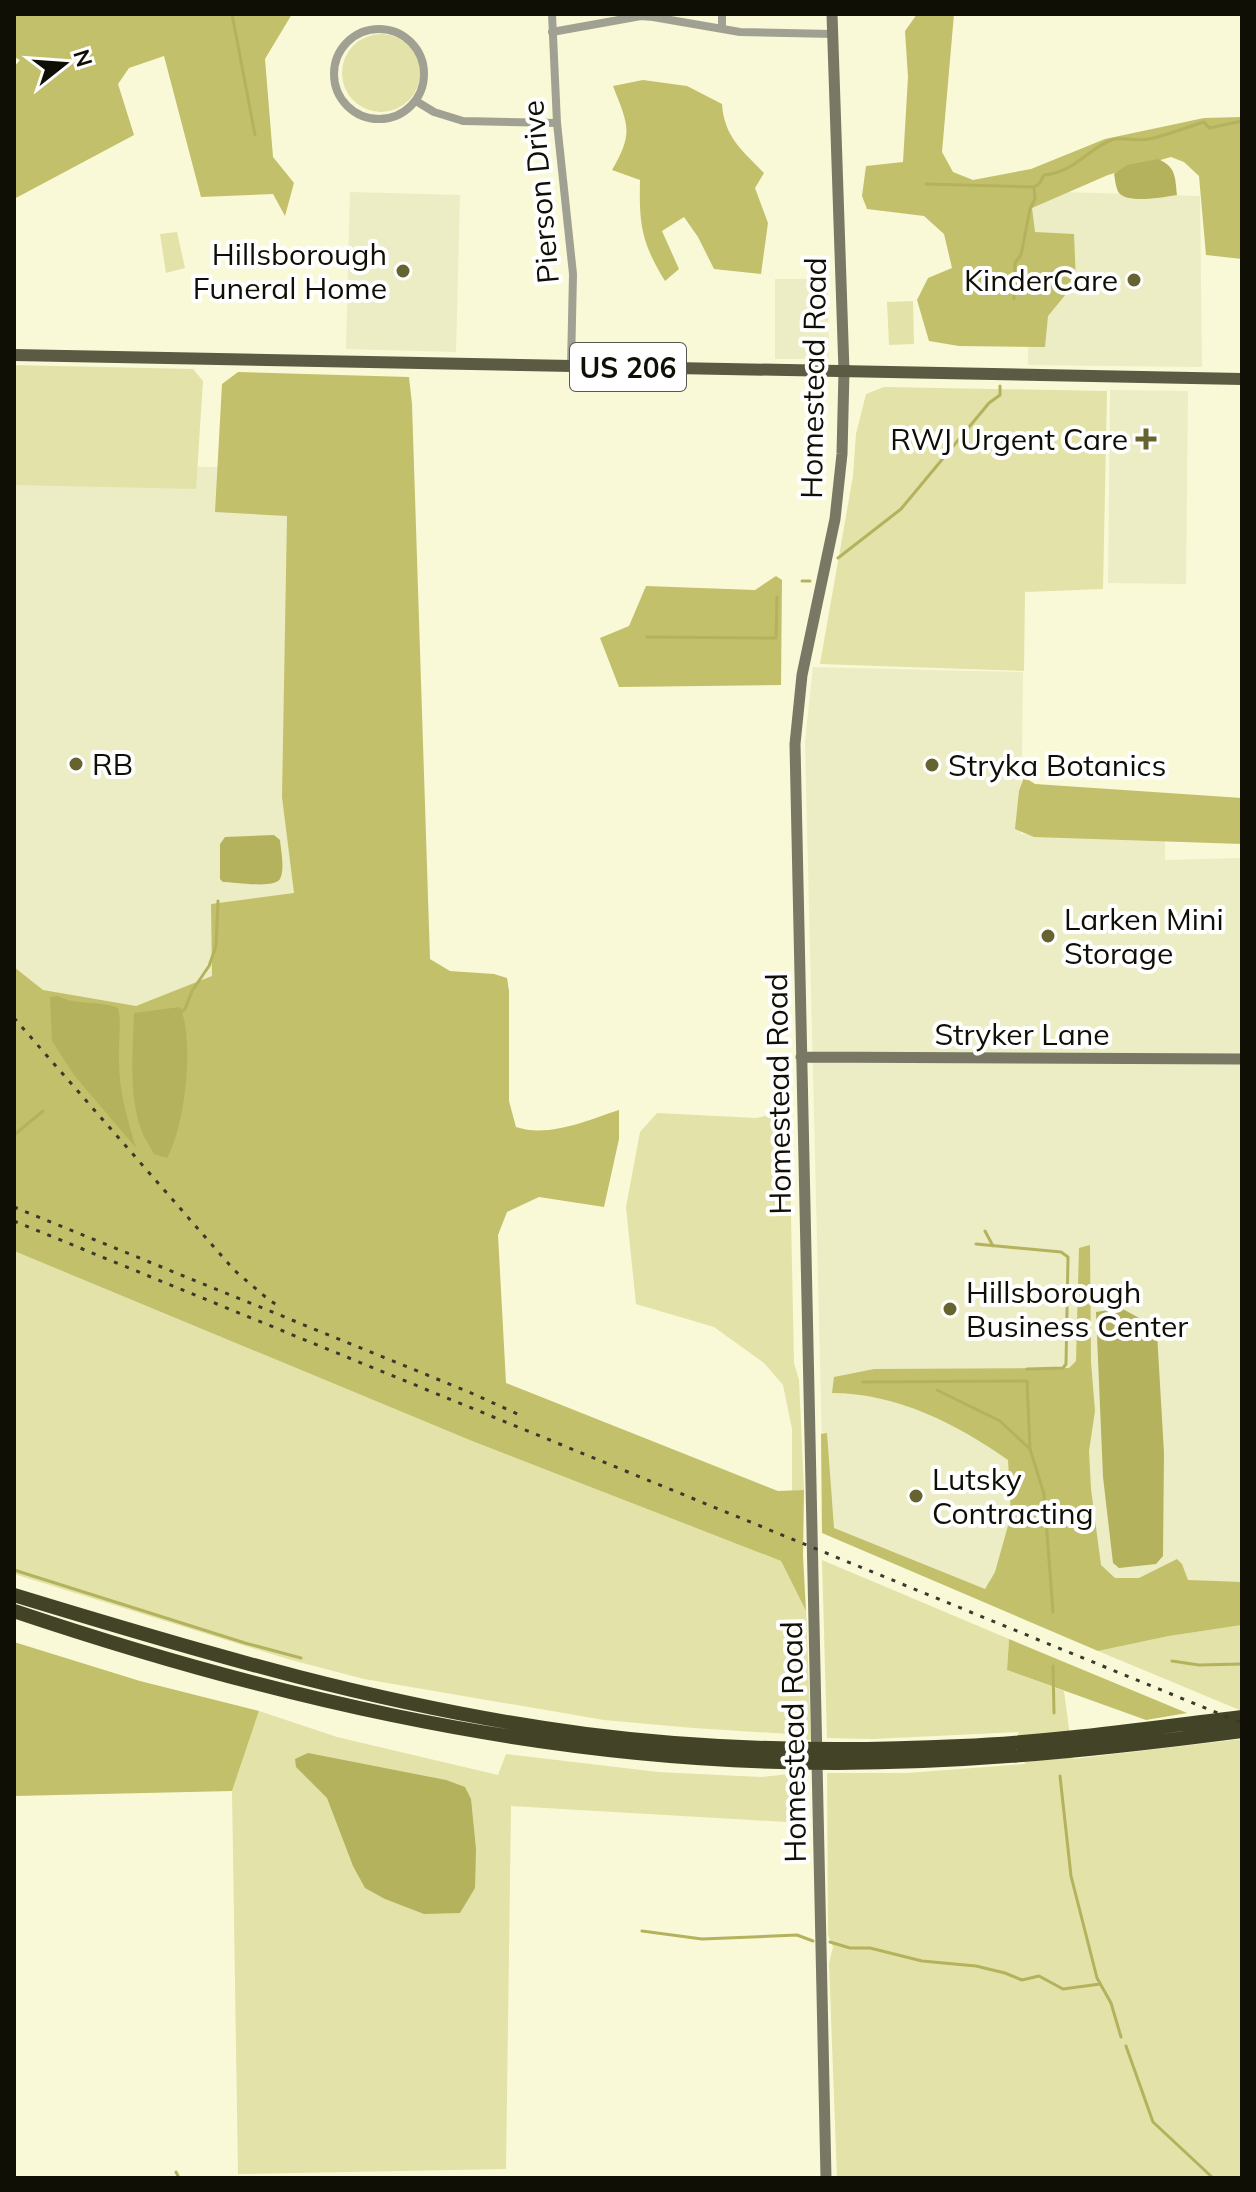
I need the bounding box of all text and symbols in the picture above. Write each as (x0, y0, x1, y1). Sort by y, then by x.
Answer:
north arrow (24, 24, 104, 104)
text: N (67, 46, 99, 70)
street label: Pierson Drive (513, 99, 567, 285)
place label: Hillsborough Funeral Home (193, 235, 387, 307)
street label: Homestead Road (792, 257, 834, 499)
place label: KinderCare (964, 261, 1118, 299)
marker: Hillsborough Funeral Home (394, 262, 412, 280)
marker: KinderCare (1125, 271, 1143, 289)
road number: US 206 (570, 343, 686, 391)
place label: RWJ Urgent Care (890, 420, 1128, 458)
marker: RWJ Urgent Care (1135, 428, 1157, 450)
place label: RB (92, 745, 133, 783)
place label: Stryka Botanics (948, 746, 1166, 784)
marker: RB (67, 755, 85, 773)
marker: Stryka Botanics (923, 756, 941, 774)
place label: Larken Mini Storage (1064, 900, 1224, 972)
marker: Larken Mini Storage (1039, 927, 1057, 945)
street label: Homestead Road (757, 973, 799, 1215)
street label: Stryker Lane (934, 1015, 1110, 1053)
place label: Hillsborough Business Center (966, 1273, 1188, 1345)
marker: Hillsborough Business Center (941, 1300, 959, 1318)
place label: Lutsky Contracting (932, 1460, 1094, 1532)
marker: Lutsky Contracting (907, 1487, 925, 1505)
street label: Homestead Road (772, 1621, 814, 1863)

